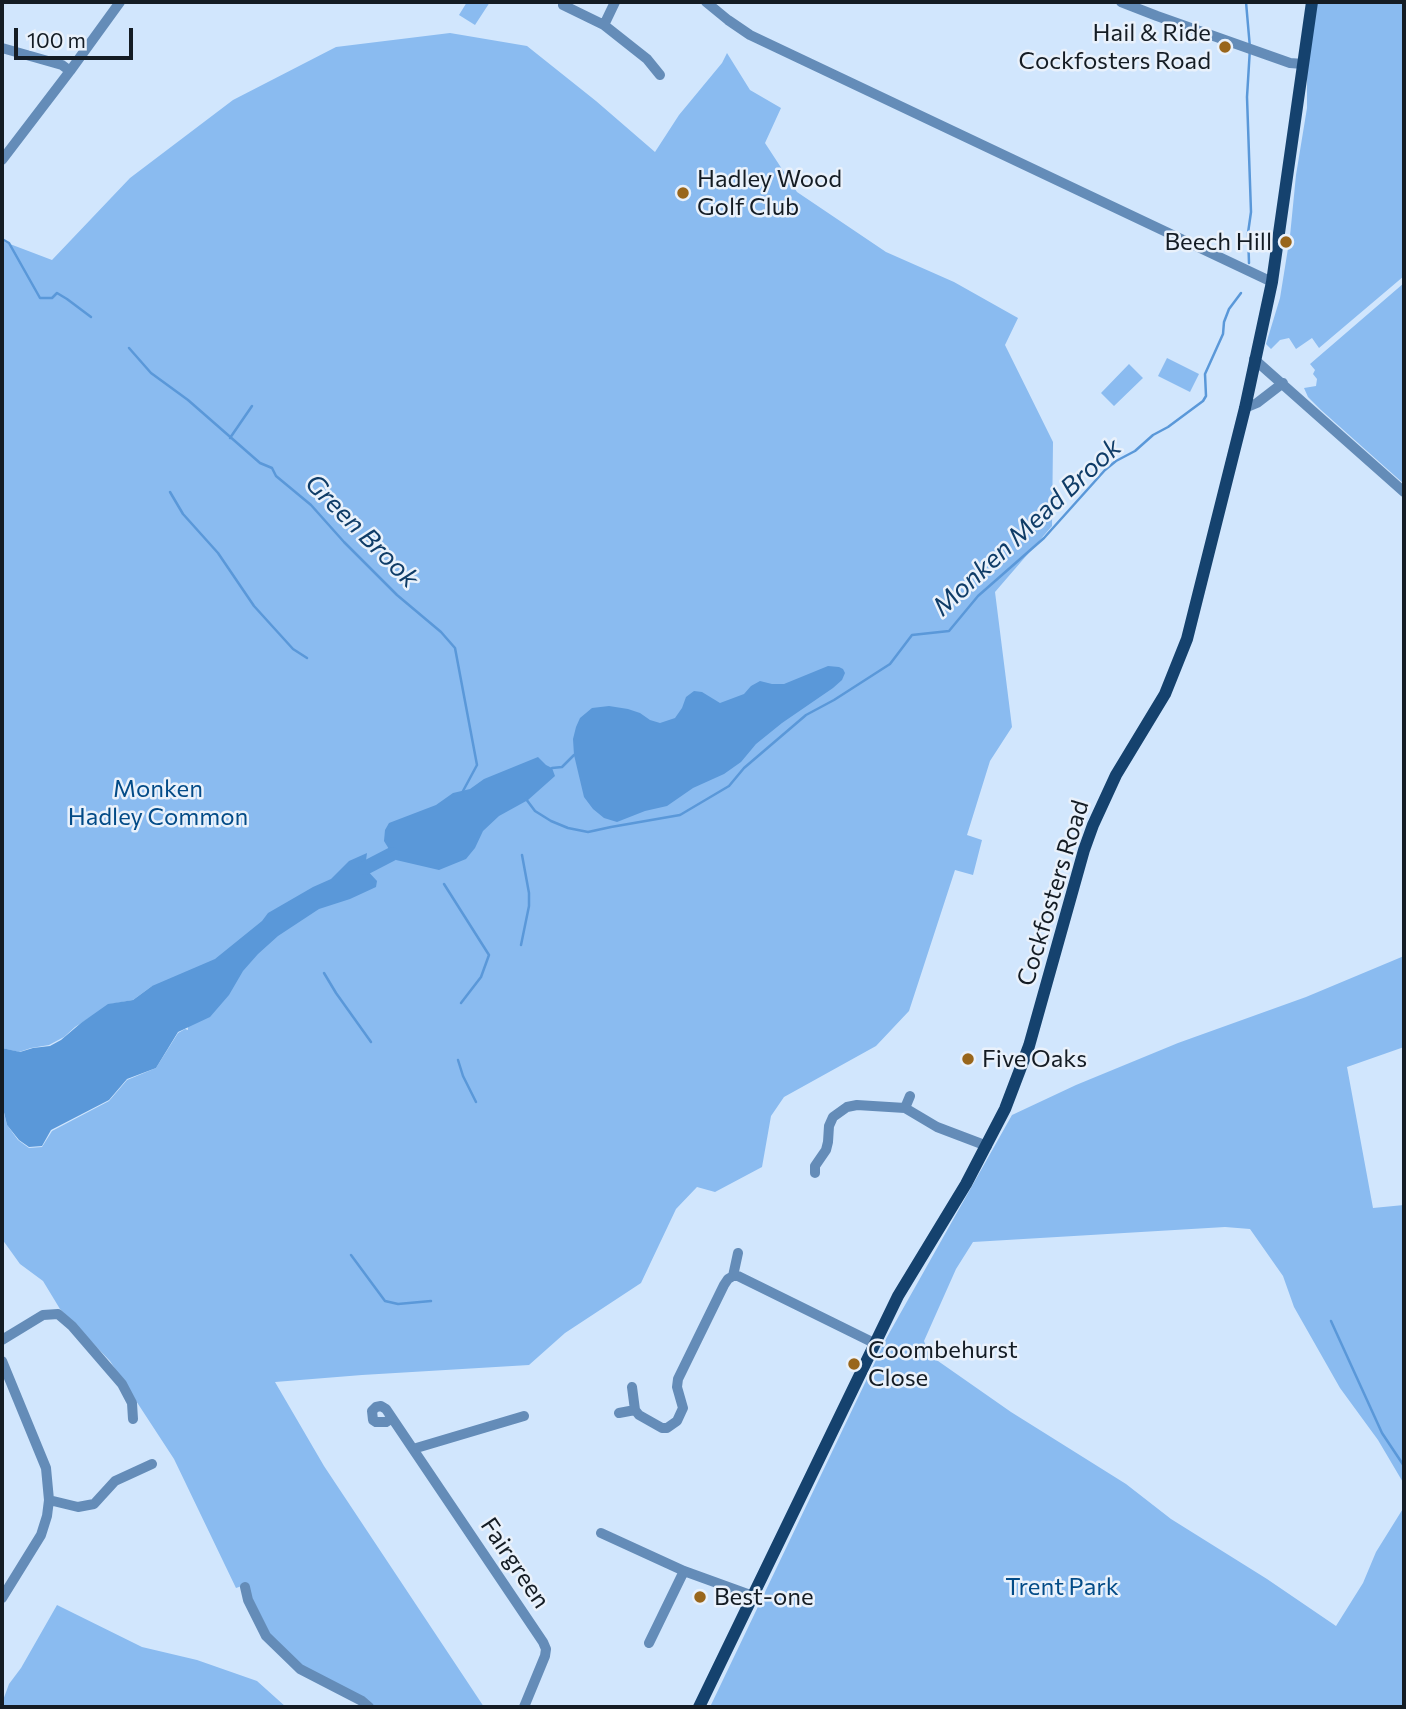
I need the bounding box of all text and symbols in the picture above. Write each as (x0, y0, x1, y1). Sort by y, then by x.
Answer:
scale bar (18, 14, 136, 58)
place label: Hail & Ride Cockfosters Road (1018, 19, 1211, 75)
text: 100 m (27, 27, 86, 52)
marker: Hail & Ride Cockfosters Road (1217, 39, 1233, 55)
place label: Hadley Wood Golf Club (697, 165, 842, 221)
marker: Hadley Wood Golf Club (675, 185, 691, 201)
place label: Beech Hill (1165, 228, 1272, 256)
marker: Beech Hill (1278, 234, 1294, 250)
water label: Monken Mead Brook (926, 432, 1128, 622)
water label: Green Brook (299, 468, 425, 594)
park label: Monken Hadley Common (68, 775, 248, 831)
street label: Cockfosters Road (1011, 797, 1095, 989)
place label: Five Oaks (982, 1045, 1087, 1073)
marker: Five Oaks (960, 1051, 976, 1067)
place label: Coombehurst Close (868, 1336, 1018, 1392)
marker: Coombehurst Close (846, 1356, 862, 1372)
street label: Fairgreen (474, 1512, 556, 1614)
park label: Trent Park (1005, 1573, 1119, 1601)
place label: Best-one (714, 1583, 814, 1611)
marker: Best-one (692, 1589, 708, 1605)

